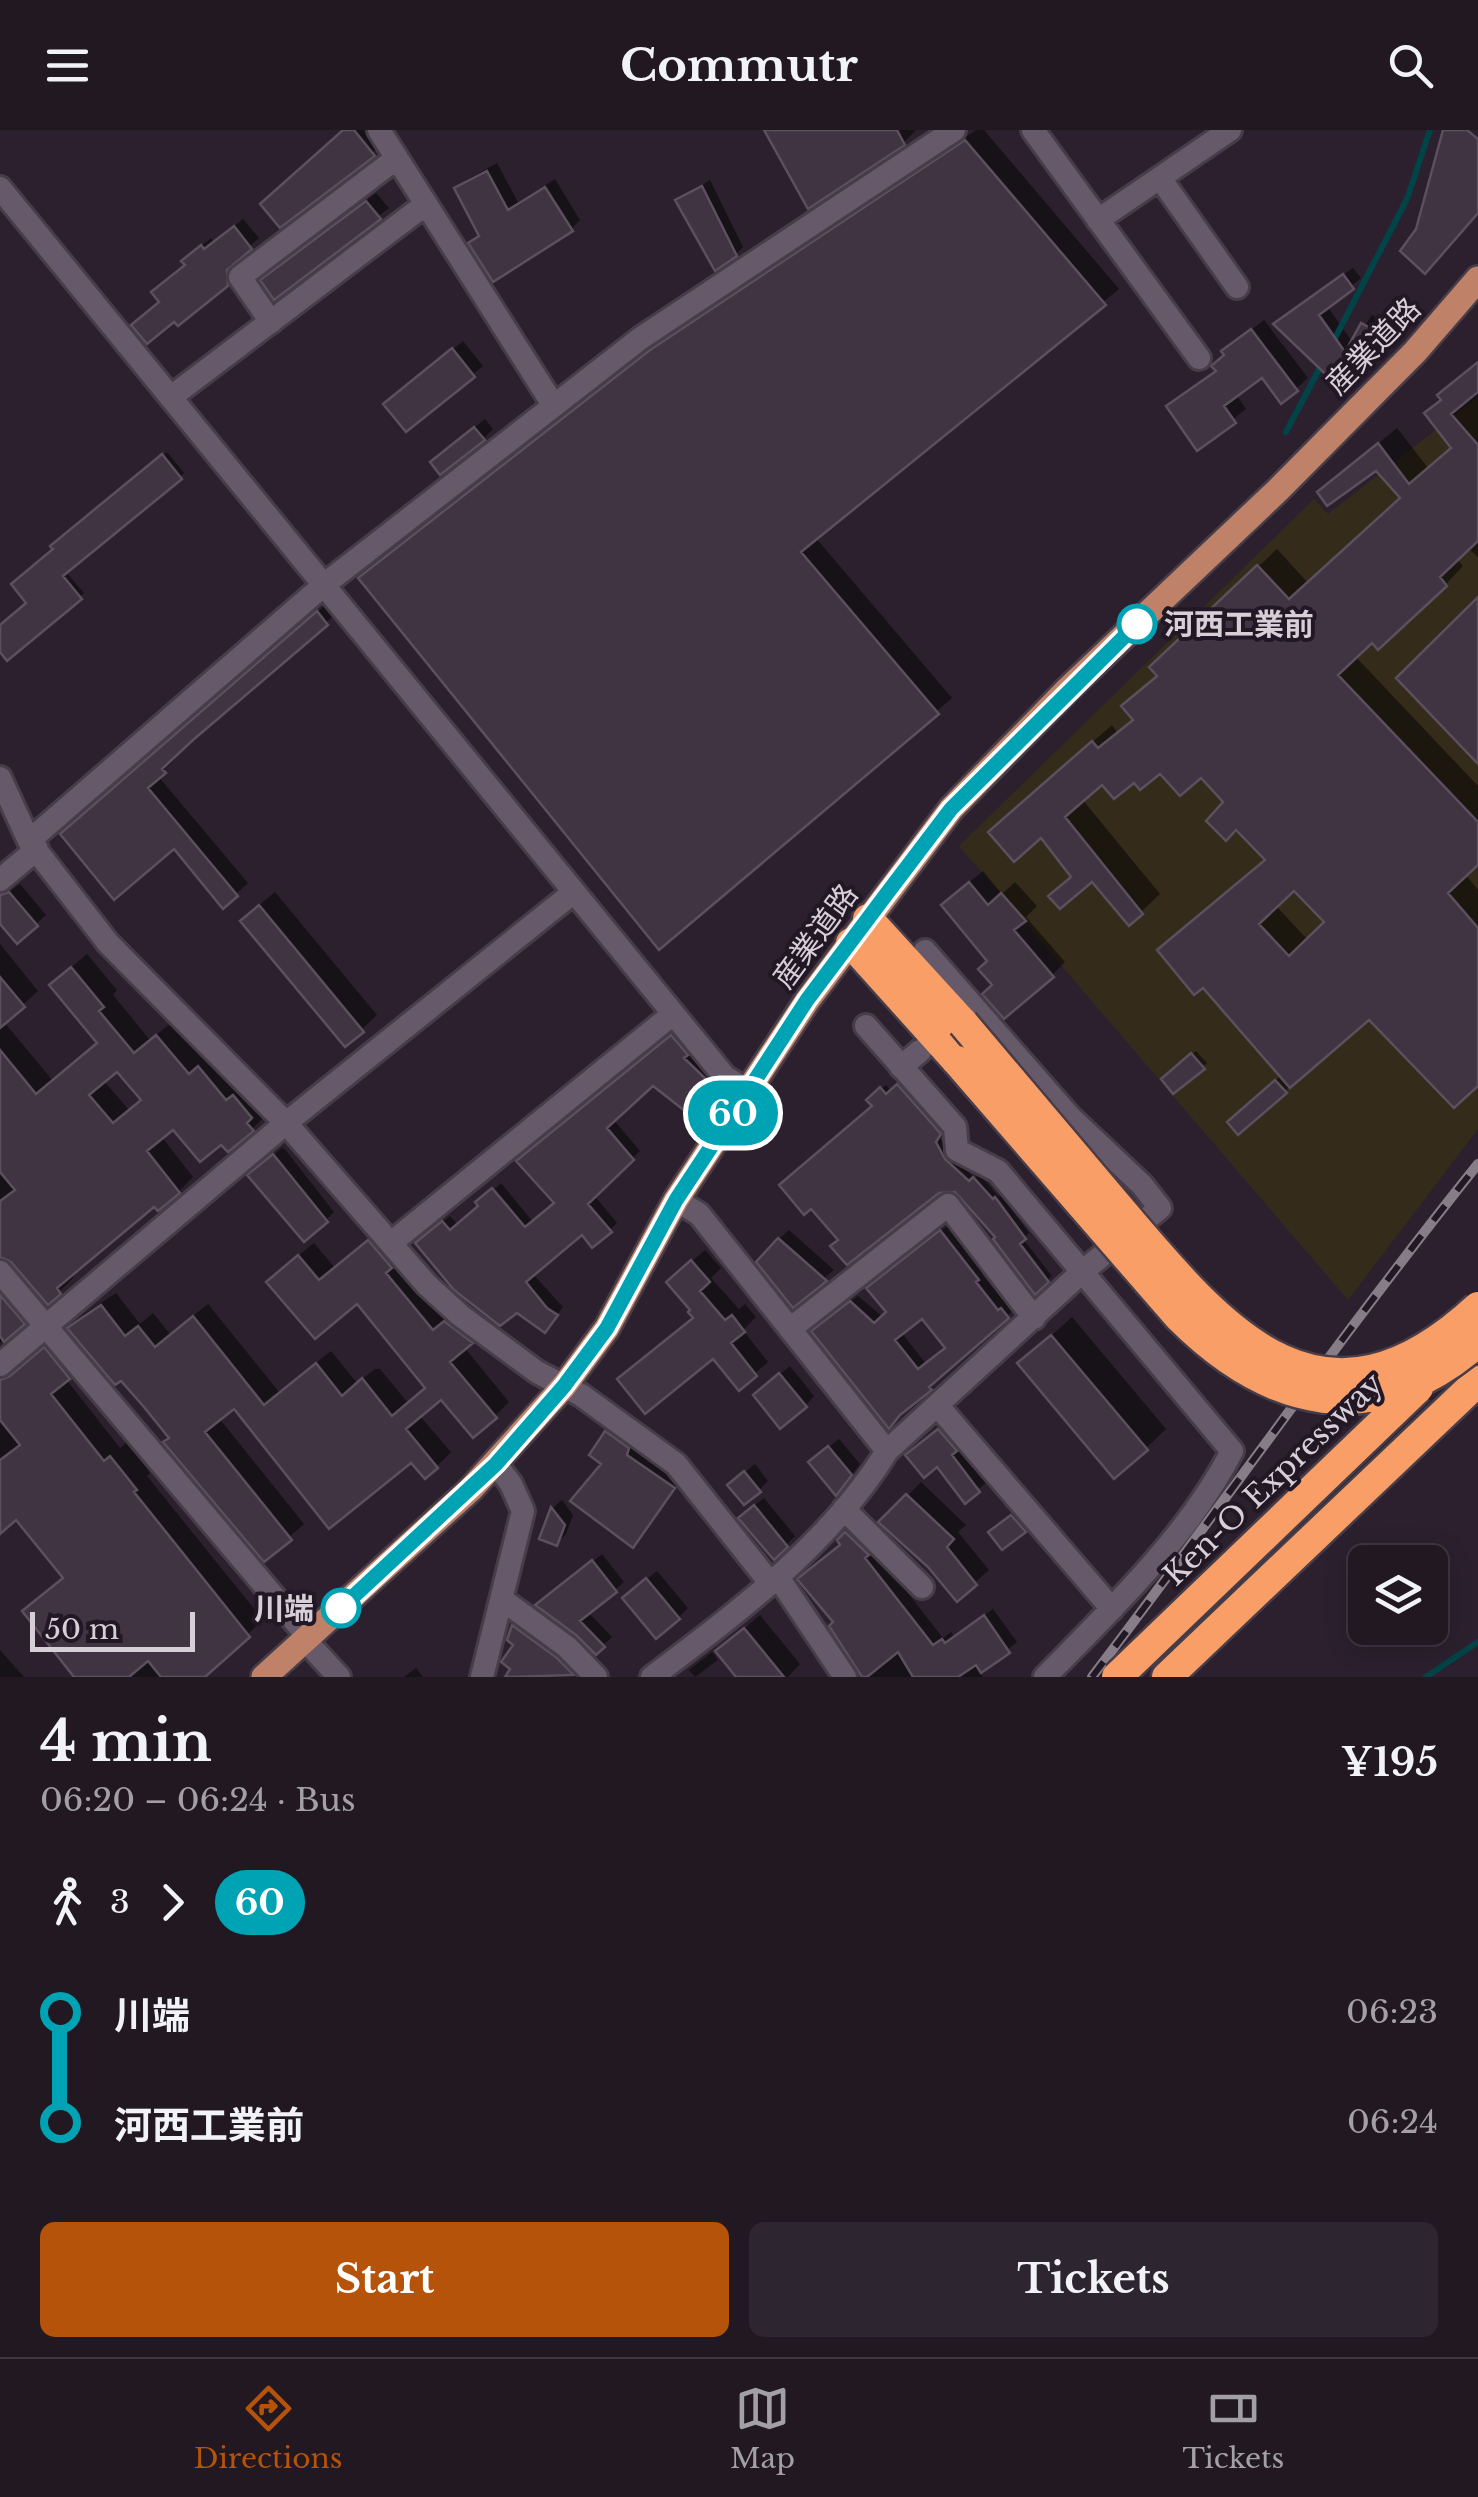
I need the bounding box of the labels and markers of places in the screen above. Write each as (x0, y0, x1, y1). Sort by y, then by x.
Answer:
marker: 河西工業前 (1118, 605, 1156, 643)
place label: 河西工業前 (1164, 606, 1314, 643)
marker: 川端 (322, 1589, 360, 1627)
place label: 川端 (254, 1590, 314, 1627)

